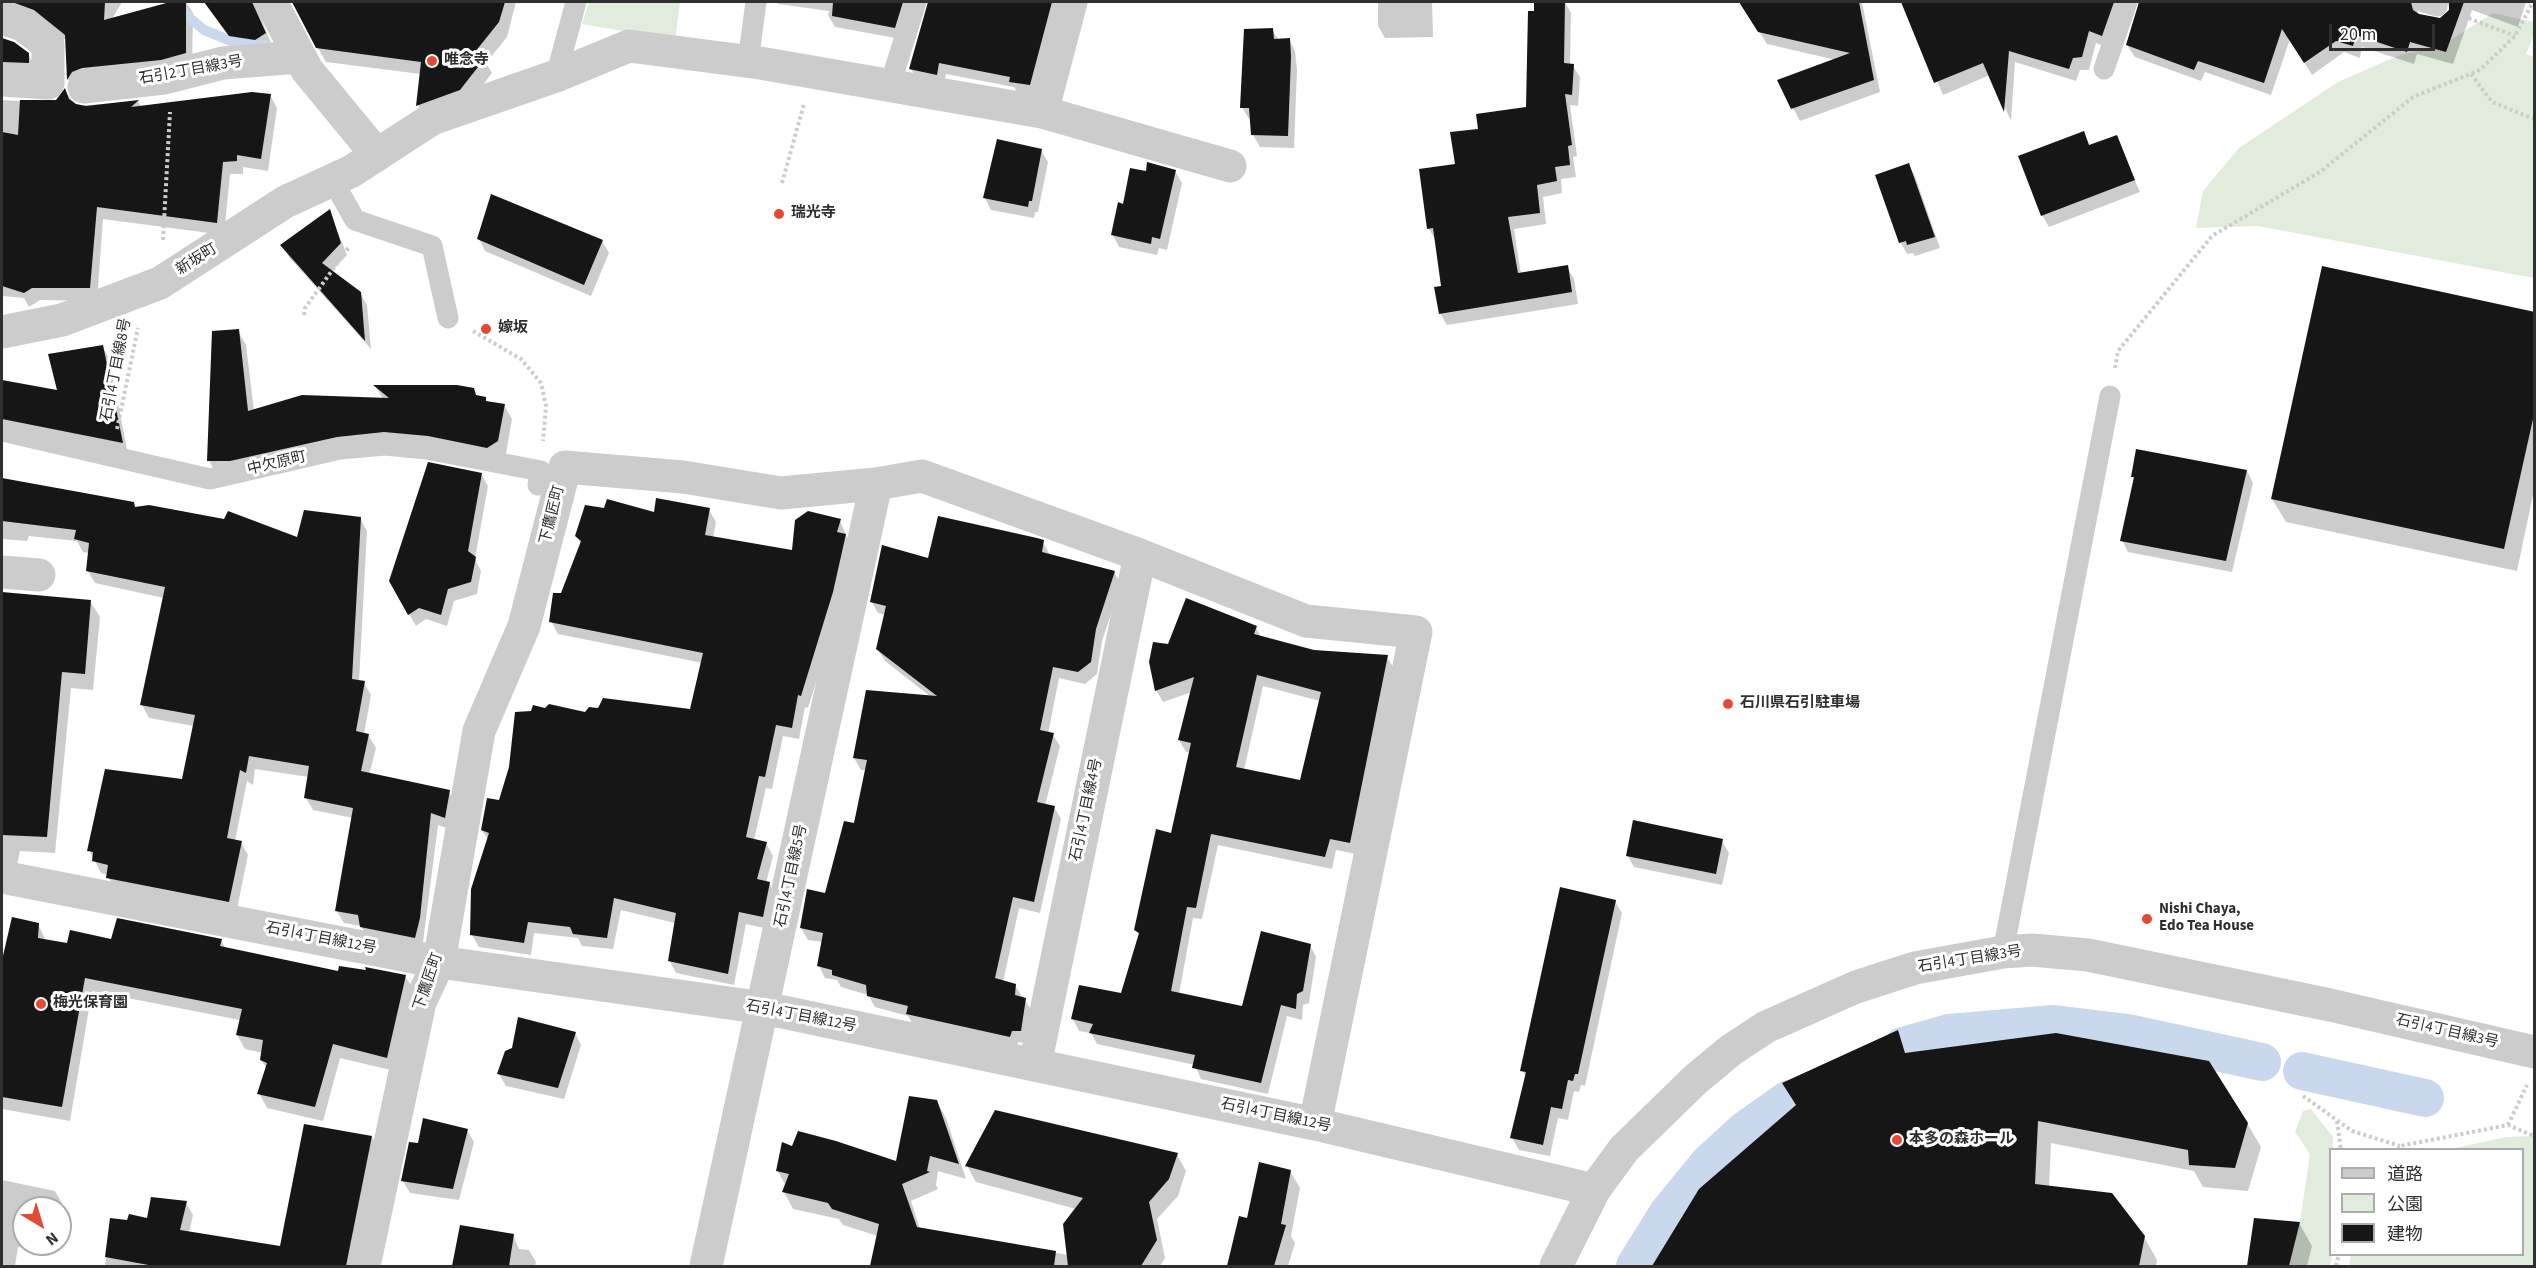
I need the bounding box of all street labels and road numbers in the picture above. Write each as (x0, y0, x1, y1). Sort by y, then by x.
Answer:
street label: 石引2丁目線3号 (138, 53, 244, 89)
street label: 新坂町 (173, 240, 221, 280)
street label: 石引4丁目線8号 (98, 317, 136, 423)
street label: 中欠原町 (246, 448, 308, 480)
street label: 下鷹匠町 (537, 484, 569, 546)
street label: 石引4丁目線4号 (1067, 757, 1107, 863)
street label: 石引4丁目線5号 (772, 823, 812, 929)
street label: 石引4丁目線12号 (264, 919, 378, 959)
street label: 石引4丁目線3号 (1917, 943, 2023, 977)
street label: 下鷹匠町 (411, 951, 447, 1013)
street label: 石引4丁目線12号 (744, 997, 858, 1037)
street label: 石引4丁目線3号 (2394, 1011, 2500, 1053)
street label: 石引4丁目線12号 (1219, 1096, 1333, 1136)

